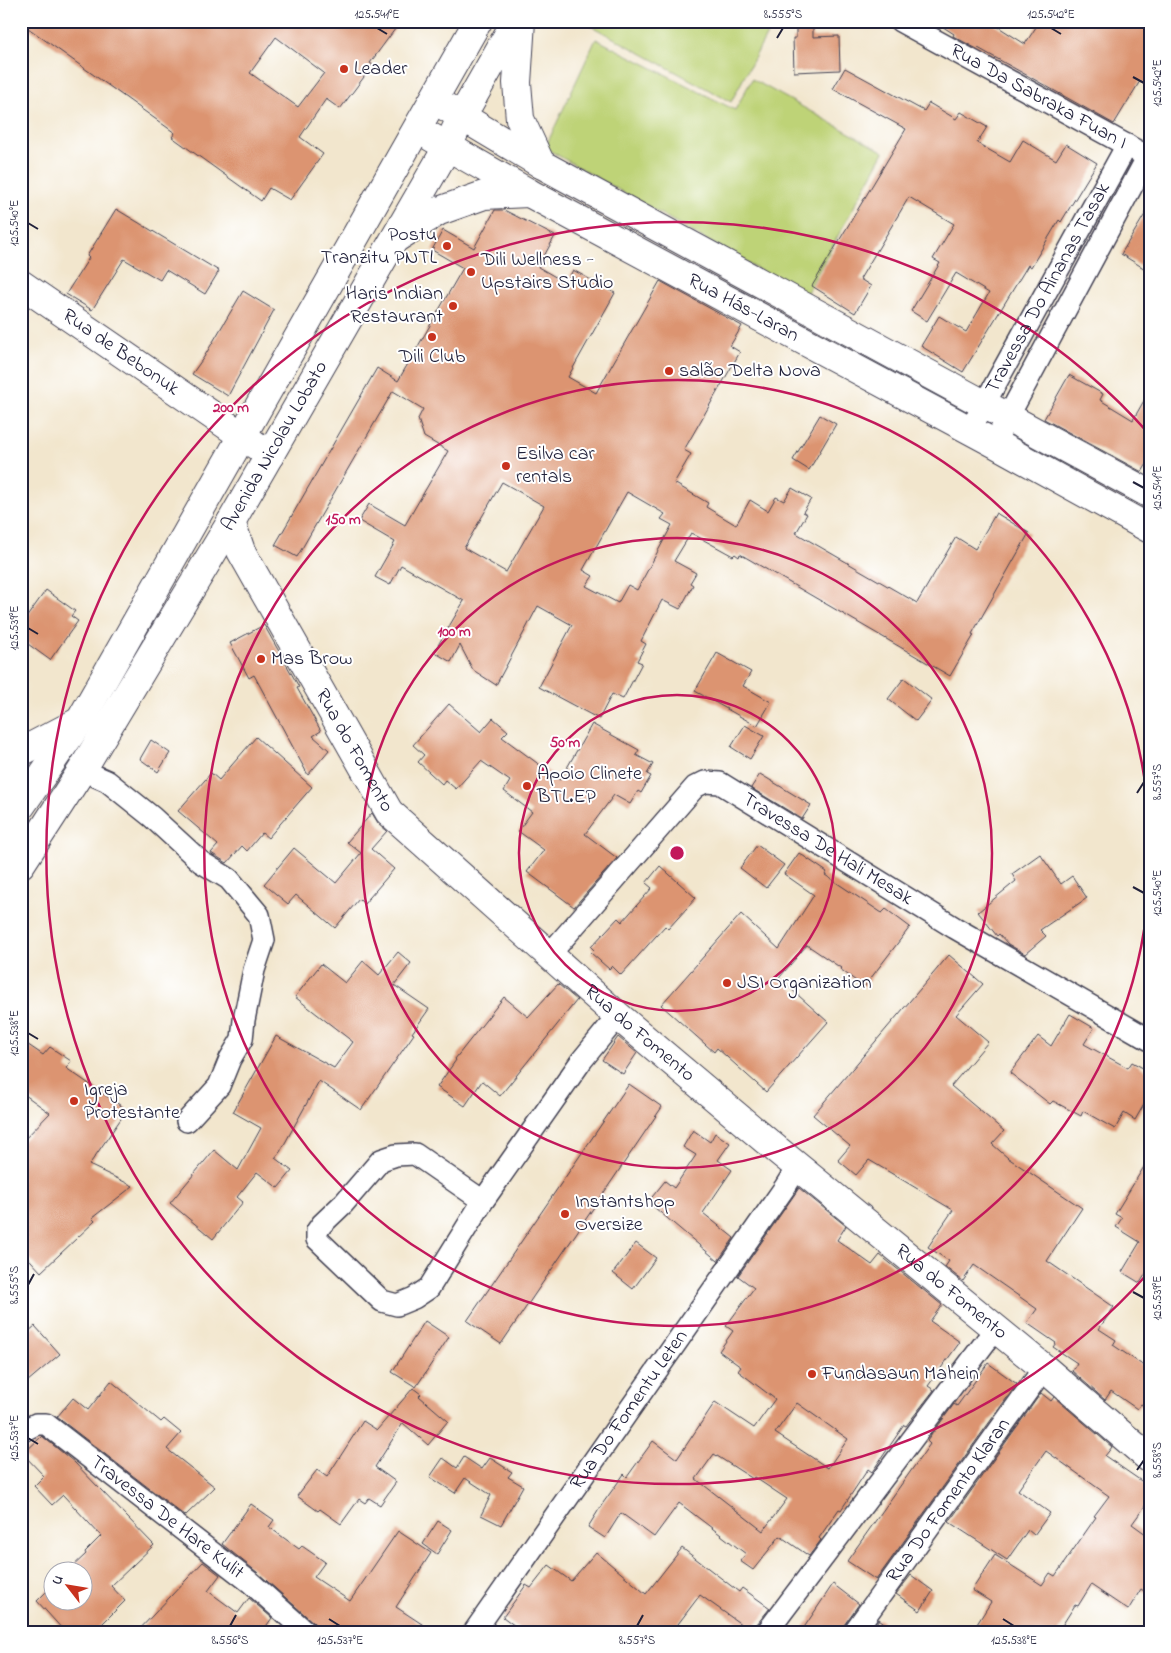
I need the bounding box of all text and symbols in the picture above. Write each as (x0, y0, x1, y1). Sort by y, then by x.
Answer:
text: 125.541°E (354, 6, 400, 24)
text: 8.555°S (764, 6, 803, 24)
text: 125.542°E (1027, 6, 1075, 24)
street label: Rua Da Sabraka Fuan I (945, 37, 1132, 157)
place label: Leader (354, 55, 408, 84)
text: 125.542°E (1149, 59, 1167, 107)
marker: Leader (338, 63, 350, 75)
street label: Travessa Do Ainanas Tasak (978, 177, 1118, 399)
text: 125.540°E (6, 200, 24, 246)
place label: Postu Tranzitu PNTL (321, 221, 438, 273)
marker: Postu Tranzitu PNTL (441, 240, 453, 252)
place label: Dili Wellness - Upstairs Studio (480, 246, 613, 298)
marker: Dili Wellness - Upstairs Studio (465, 266, 477, 278)
street label: Rua Hás-Laran (682, 266, 804, 350)
place label: Haris Indian Restaurant (346, 280, 443, 332)
marker: Haris Indian Restaurant (447, 300, 459, 312)
street label: Rua de Bebonuk (56, 302, 186, 403)
marker: Dili Club (426, 331, 438, 343)
place label: Dili Club (398, 343, 466, 372)
street label: Avenida Nicolau Lobato (214, 356, 335, 537)
place label: salão Delta Nova (679, 357, 821, 386)
marker: salão Delta Nova (663, 365, 675, 377)
text: 200 m (212, 397, 249, 419)
place label: Esilva car rentals (516, 440, 595, 492)
marker: Esilva car rentals (500, 460, 512, 472)
text: 125.541°E (1149, 465, 1167, 511)
text: 150 m (325, 509, 361, 531)
text: 125.539°E (6, 605, 24, 651)
text: 100 m (437, 621, 471, 643)
place label: Mas Brow (271, 645, 352, 674)
marker: Mas Brow (255, 653, 267, 665)
street label: Rua do Fomento (307, 683, 401, 818)
text: 50 m (550, 732, 581, 754)
place label: Apoio Clinete BTL.EP (536, 760, 642, 812)
text: 8.557°S (1149, 763, 1167, 800)
marker: Apoio Clinete BTL.EP (521, 780, 533, 792)
street label: Travessa De Hali Mesak (736, 785, 919, 913)
centre of rings (668, 844, 686, 862)
text: 125.540°E (1149, 870, 1167, 916)
place label: JSI Organization (737, 969, 872, 999)
marker: JSI Organization (721, 977, 733, 989)
street label: Rua do Fomento (577, 978, 701, 1089)
text: 125.538°E (6, 1010, 24, 1056)
place label: Igreja Protestante (84, 1076, 180, 1128)
marker: Igreja Protestante (68, 1095, 80, 1107)
place label: Instantshop Oversize (575, 1188, 675, 1240)
marker: Instantshop Oversize (559, 1208, 571, 1220)
street label: Rua do Fomento (888, 1237, 1014, 1347)
text: 8.555°S (6, 1265, 24, 1304)
text: 125.539°E (1149, 1275, 1167, 1321)
street label: Rua Do Fomentu Leten (563, 1324, 695, 1496)
place label: Fundasaun Mahein (821, 1360, 979, 1389)
marker: Fundasaun Mahein (806, 1368, 818, 1380)
street label: Rua Do Fomento Klaran (879, 1412, 1018, 1589)
text: 125.537°E (6, 1415, 24, 1461)
text: 8.558°S (1149, 1442, 1167, 1478)
street label: Travessa De Hare Kulit (84, 1449, 250, 1587)
north arrow (42, 1560, 92, 1610)
text: U (47, 1571, 69, 1589)
text: 8.556°S (212, 1632, 249, 1650)
text: 125.537°E (317, 1632, 363, 1650)
text: 8.557°S (619, 1632, 656, 1650)
text: 125.538°E (991, 1632, 1037, 1650)

